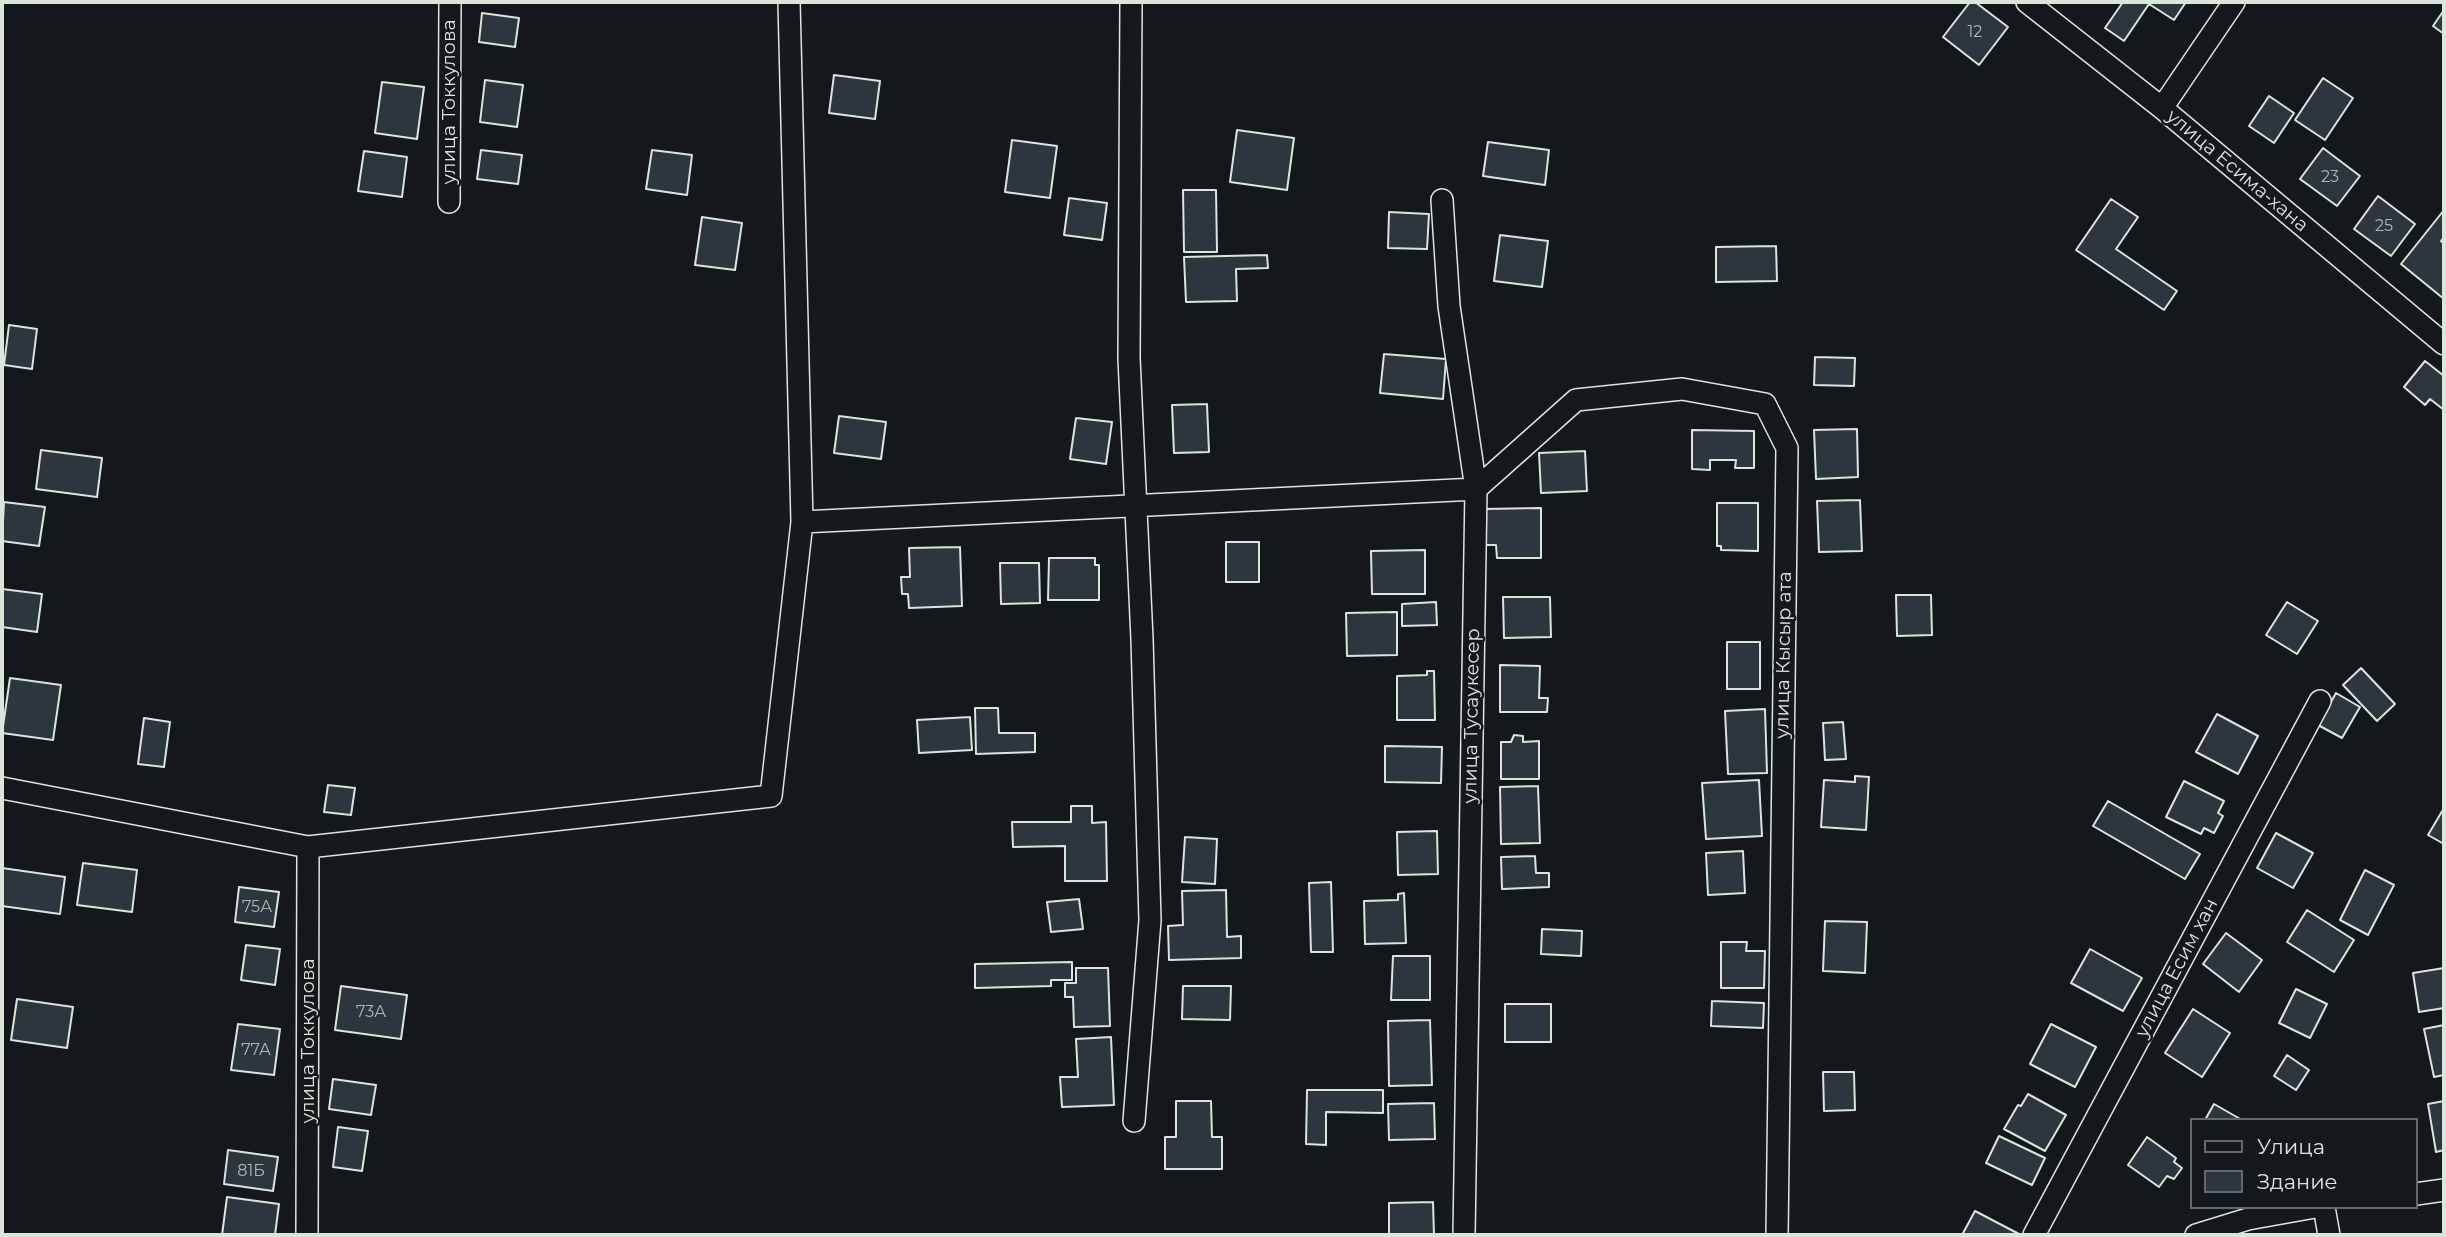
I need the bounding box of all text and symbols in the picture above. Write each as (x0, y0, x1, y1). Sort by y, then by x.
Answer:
street label: улица Токкулова (438, 19, 460, 185)
house number: 12 (1968, 22, 1982, 42)
street label: улица Есима-хана (2161, 105, 2313, 237)
house number: 23 (2321, 167, 2339, 187)
house number: 25 (2375, 216, 2393, 236)
street label: улица Кысыр ата (1771, 571, 1797, 739)
street label: улица Тусаукесер (1459, 628, 1485, 804)
street label: улица Есим хан (2131, 895, 2223, 1041)
house number: 75А (242, 897, 272, 917)
street label: улица Токкулова (297, 958, 319, 1124)
house number: 73А (356, 1002, 386, 1022)
house number: 77А (241, 1040, 271, 1060)
legend (2190, 1118, 2418, 1209)
text: Улица (2257, 1134, 2325, 1159)
house number: 81Б (237, 1161, 265, 1181)
text: Здание (2257, 1169, 2338, 1194)

